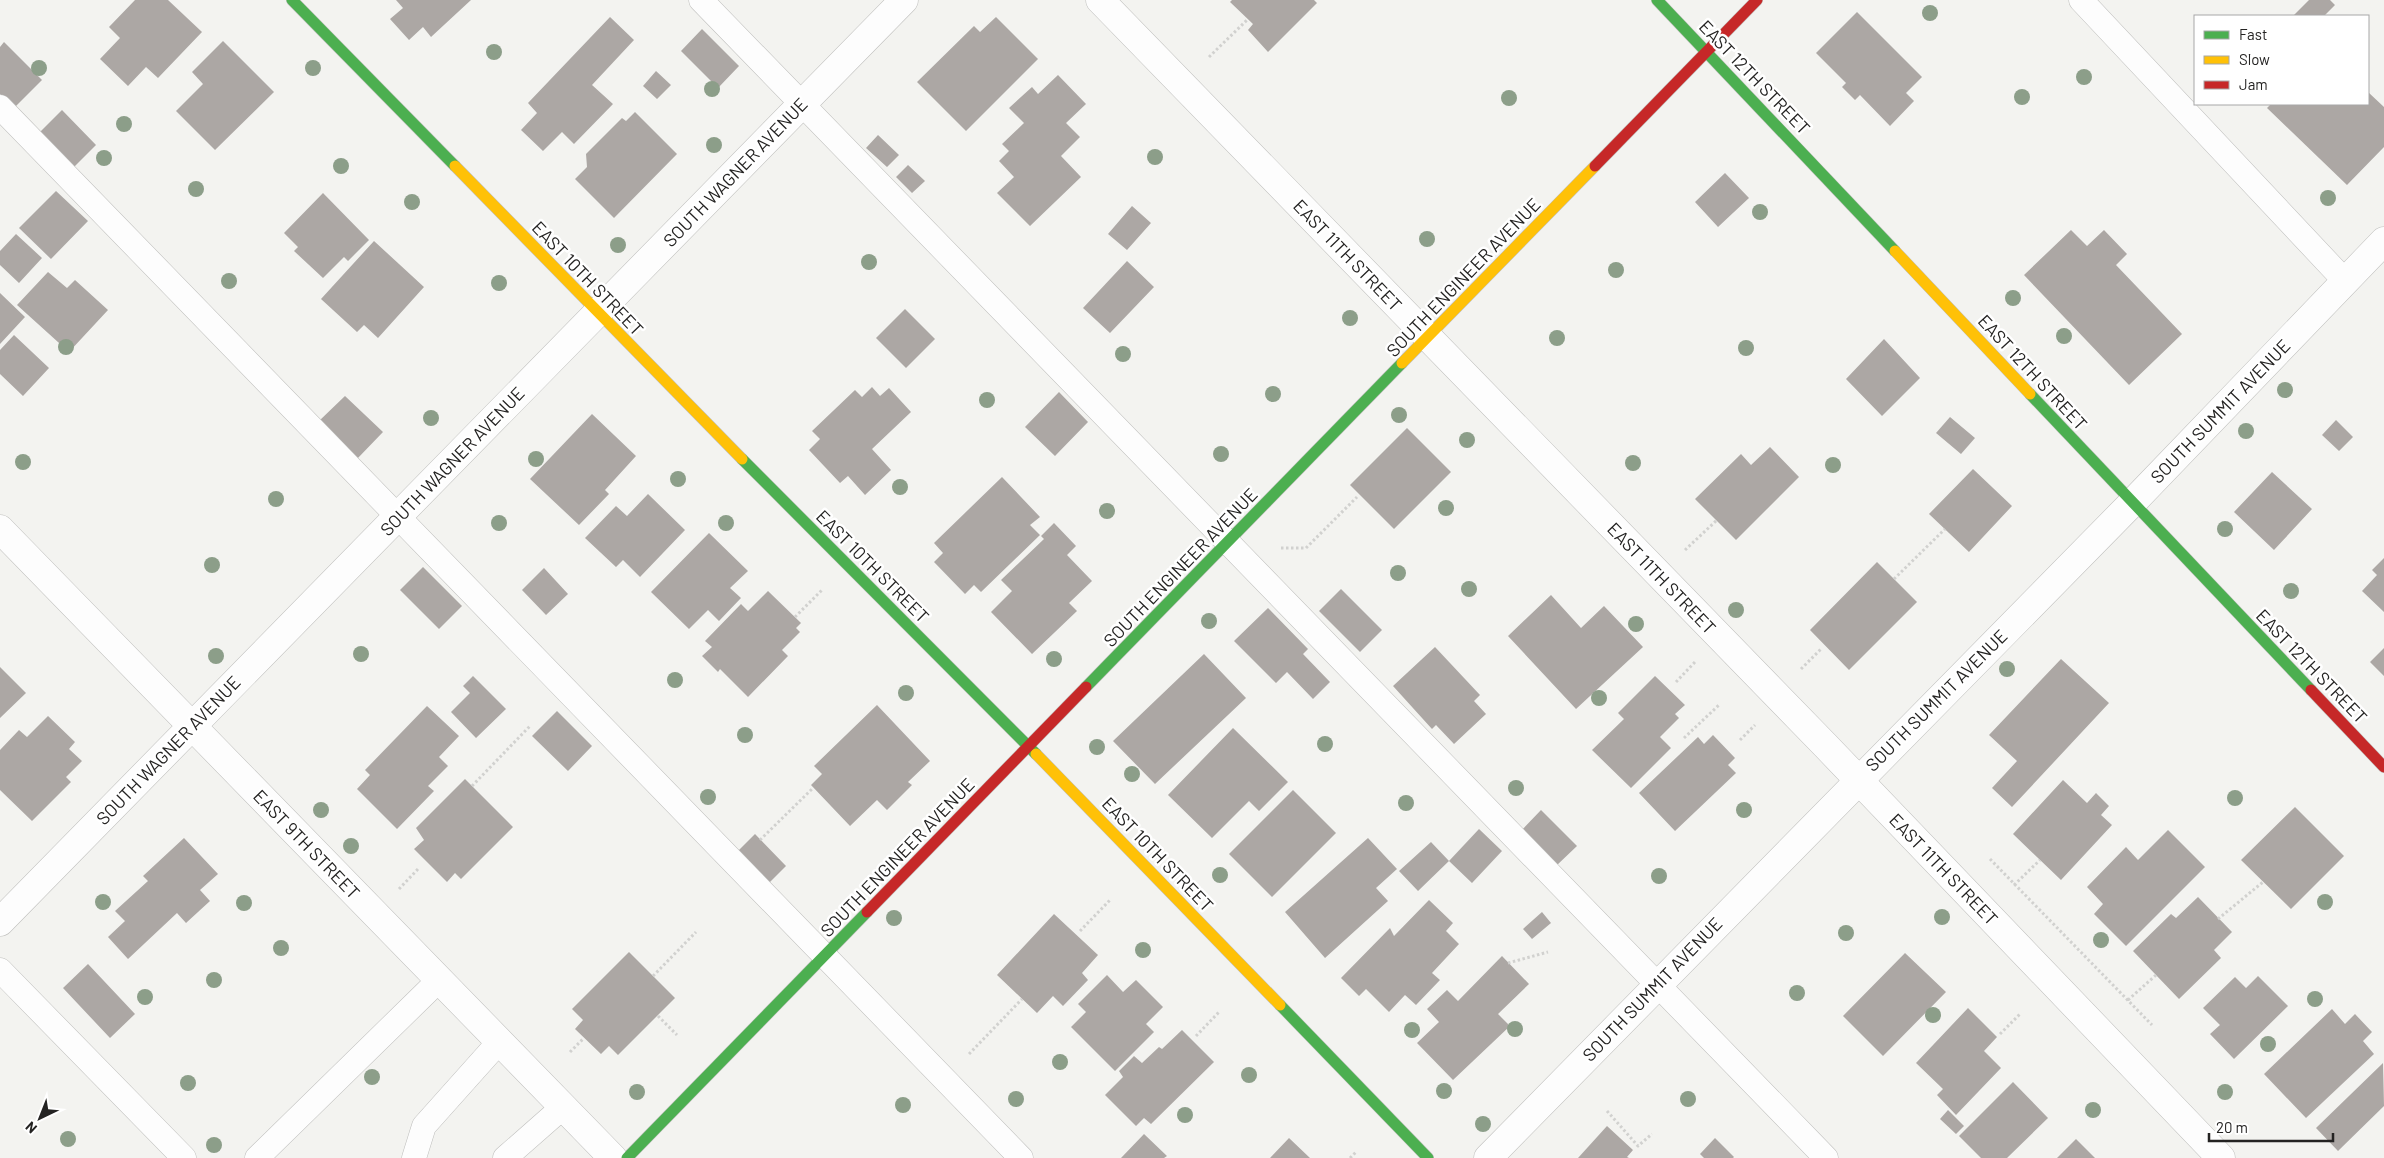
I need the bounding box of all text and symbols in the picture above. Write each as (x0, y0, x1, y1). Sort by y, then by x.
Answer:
street label: EAST 12TH STREET (1695, 15, 1815, 139)
legend (2194, 15, 2369, 105)
text: Fast (2239, 25, 2267, 43)
text: Slow (2239, 50, 2270, 68)
text: Jam (2239, 75, 2268, 93)
street label: SOUTH WAGNER AVENUE (658, 93, 812, 251)
street label: SOUTH ENGINEER AVENUE (1381, 193, 1545, 361)
street label: EAST 11TH STREET (1289, 195, 1407, 315)
street label: EAST 10TH STREET (528, 216, 648, 340)
street label: EAST 12TH STREET (1974, 310, 2092, 434)
street label: SOUTH SUMMIT AVENUE (2146, 335, 2294, 487)
street label: SOUTH WAGNER AVENUE (375, 382, 529, 540)
street label: SOUTH ENGINEER AVENUE (1098, 483, 1262, 651)
street label: EAST 10TH STREET (812, 505, 934, 627)
street label: EAST 11TH STREET (1603, 518, 1721, 638)
street label: EAST 12TH STREET (2252, 604, 2372, 728)
street label: SOUTH SUMMIT AVENUE (1861, 625, 2011, 775)
street label: SOUTH WAGNER AVENUE (91, 671, 245, 829)
street label: SOUTH ENGINEER AVENUE (815, 773, 979, 941)
street label: EAST 9TH STREET (249, 785, 365, 903)
street label: EAST 10TH STREET (1098, 792, 1218, 916)
street label: EAST 11TH STREET (1885, 809, 2003, 929)
street label: SOUTH SUMMIT AVENUE (1578, 913, 1726, 1065)
north arrow (15, 1093, 65, 1143)
scale bar (2209, 1110, 2333, 1142)
text: N (22, 1118, 40, 1137)
text: 20 m (2216, 1118, 2248, 1136)

